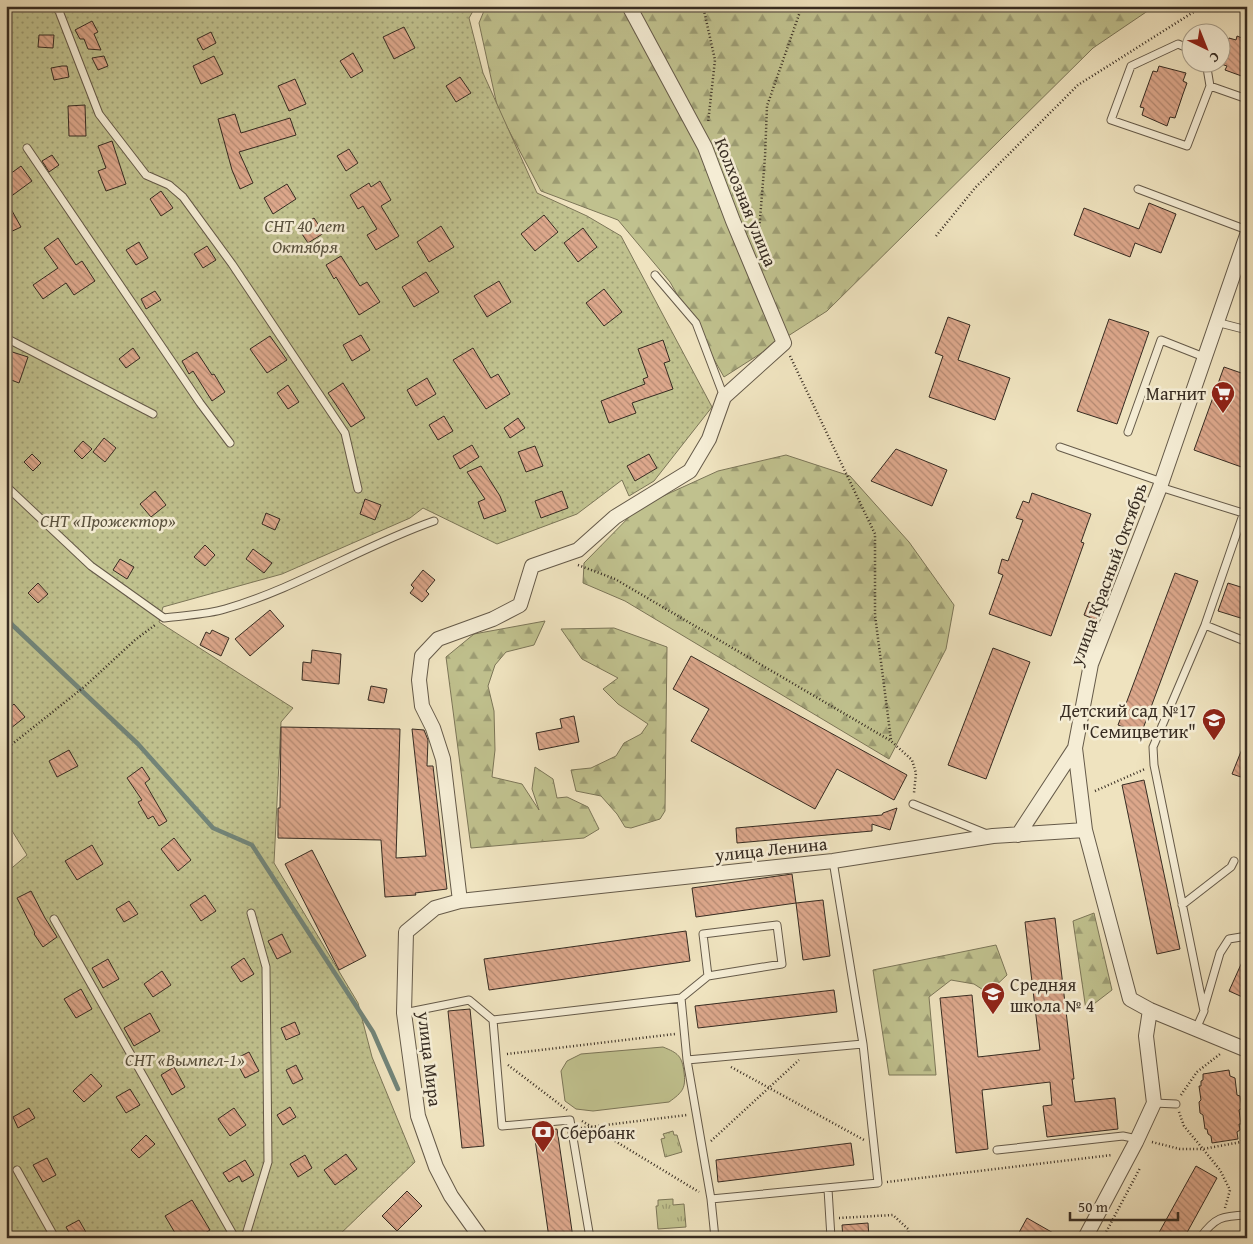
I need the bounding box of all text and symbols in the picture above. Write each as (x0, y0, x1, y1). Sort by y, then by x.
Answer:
north arrow (1180, 22, 1230, 72)
text: С (1205, 47, 1225, 68)
street label: Колхозная улица (708, 133, 784, 271)
park label: СНТ 40 лет Октября (264, 212, 346, 260)
place label: Магнит (1146, 380, 1206, 407)
supermarket icon: Магнит (1210, 380, 1236, 414)
street label: улица Красный Октябрь (1062, 479, 1154, 670)
park label: СНТ «Прожектор» (40, 507, 176, 534)
place label: Детский сад №17 "Семицветик" (1059, 697, 1196, 745)
school or university icon: Детский сад №17 "Семицветик" (1201, 707, 1227, 741)
street label: улица Ленина (713, 830, 829, 868)
place label: Средняя школа № 4 (1010, 971, 1094, 1019)
school or university icon: Средняя школа № 4 (980, 981, 1006, 1015)
street label: улица Мира (411, 1009, 449, 1109)
park label: СНТ «Вымпел-1» (125, 1046, 245, 1073)
bank icon: Сбербанк (530, 1119, 556, 1153)
place label: Сбербанк (560, 1119, 635, 1146)
scale bar (1070, 1189, 1178, 1221)
text: 50 m (1078, 1196, 1109, 1217)

